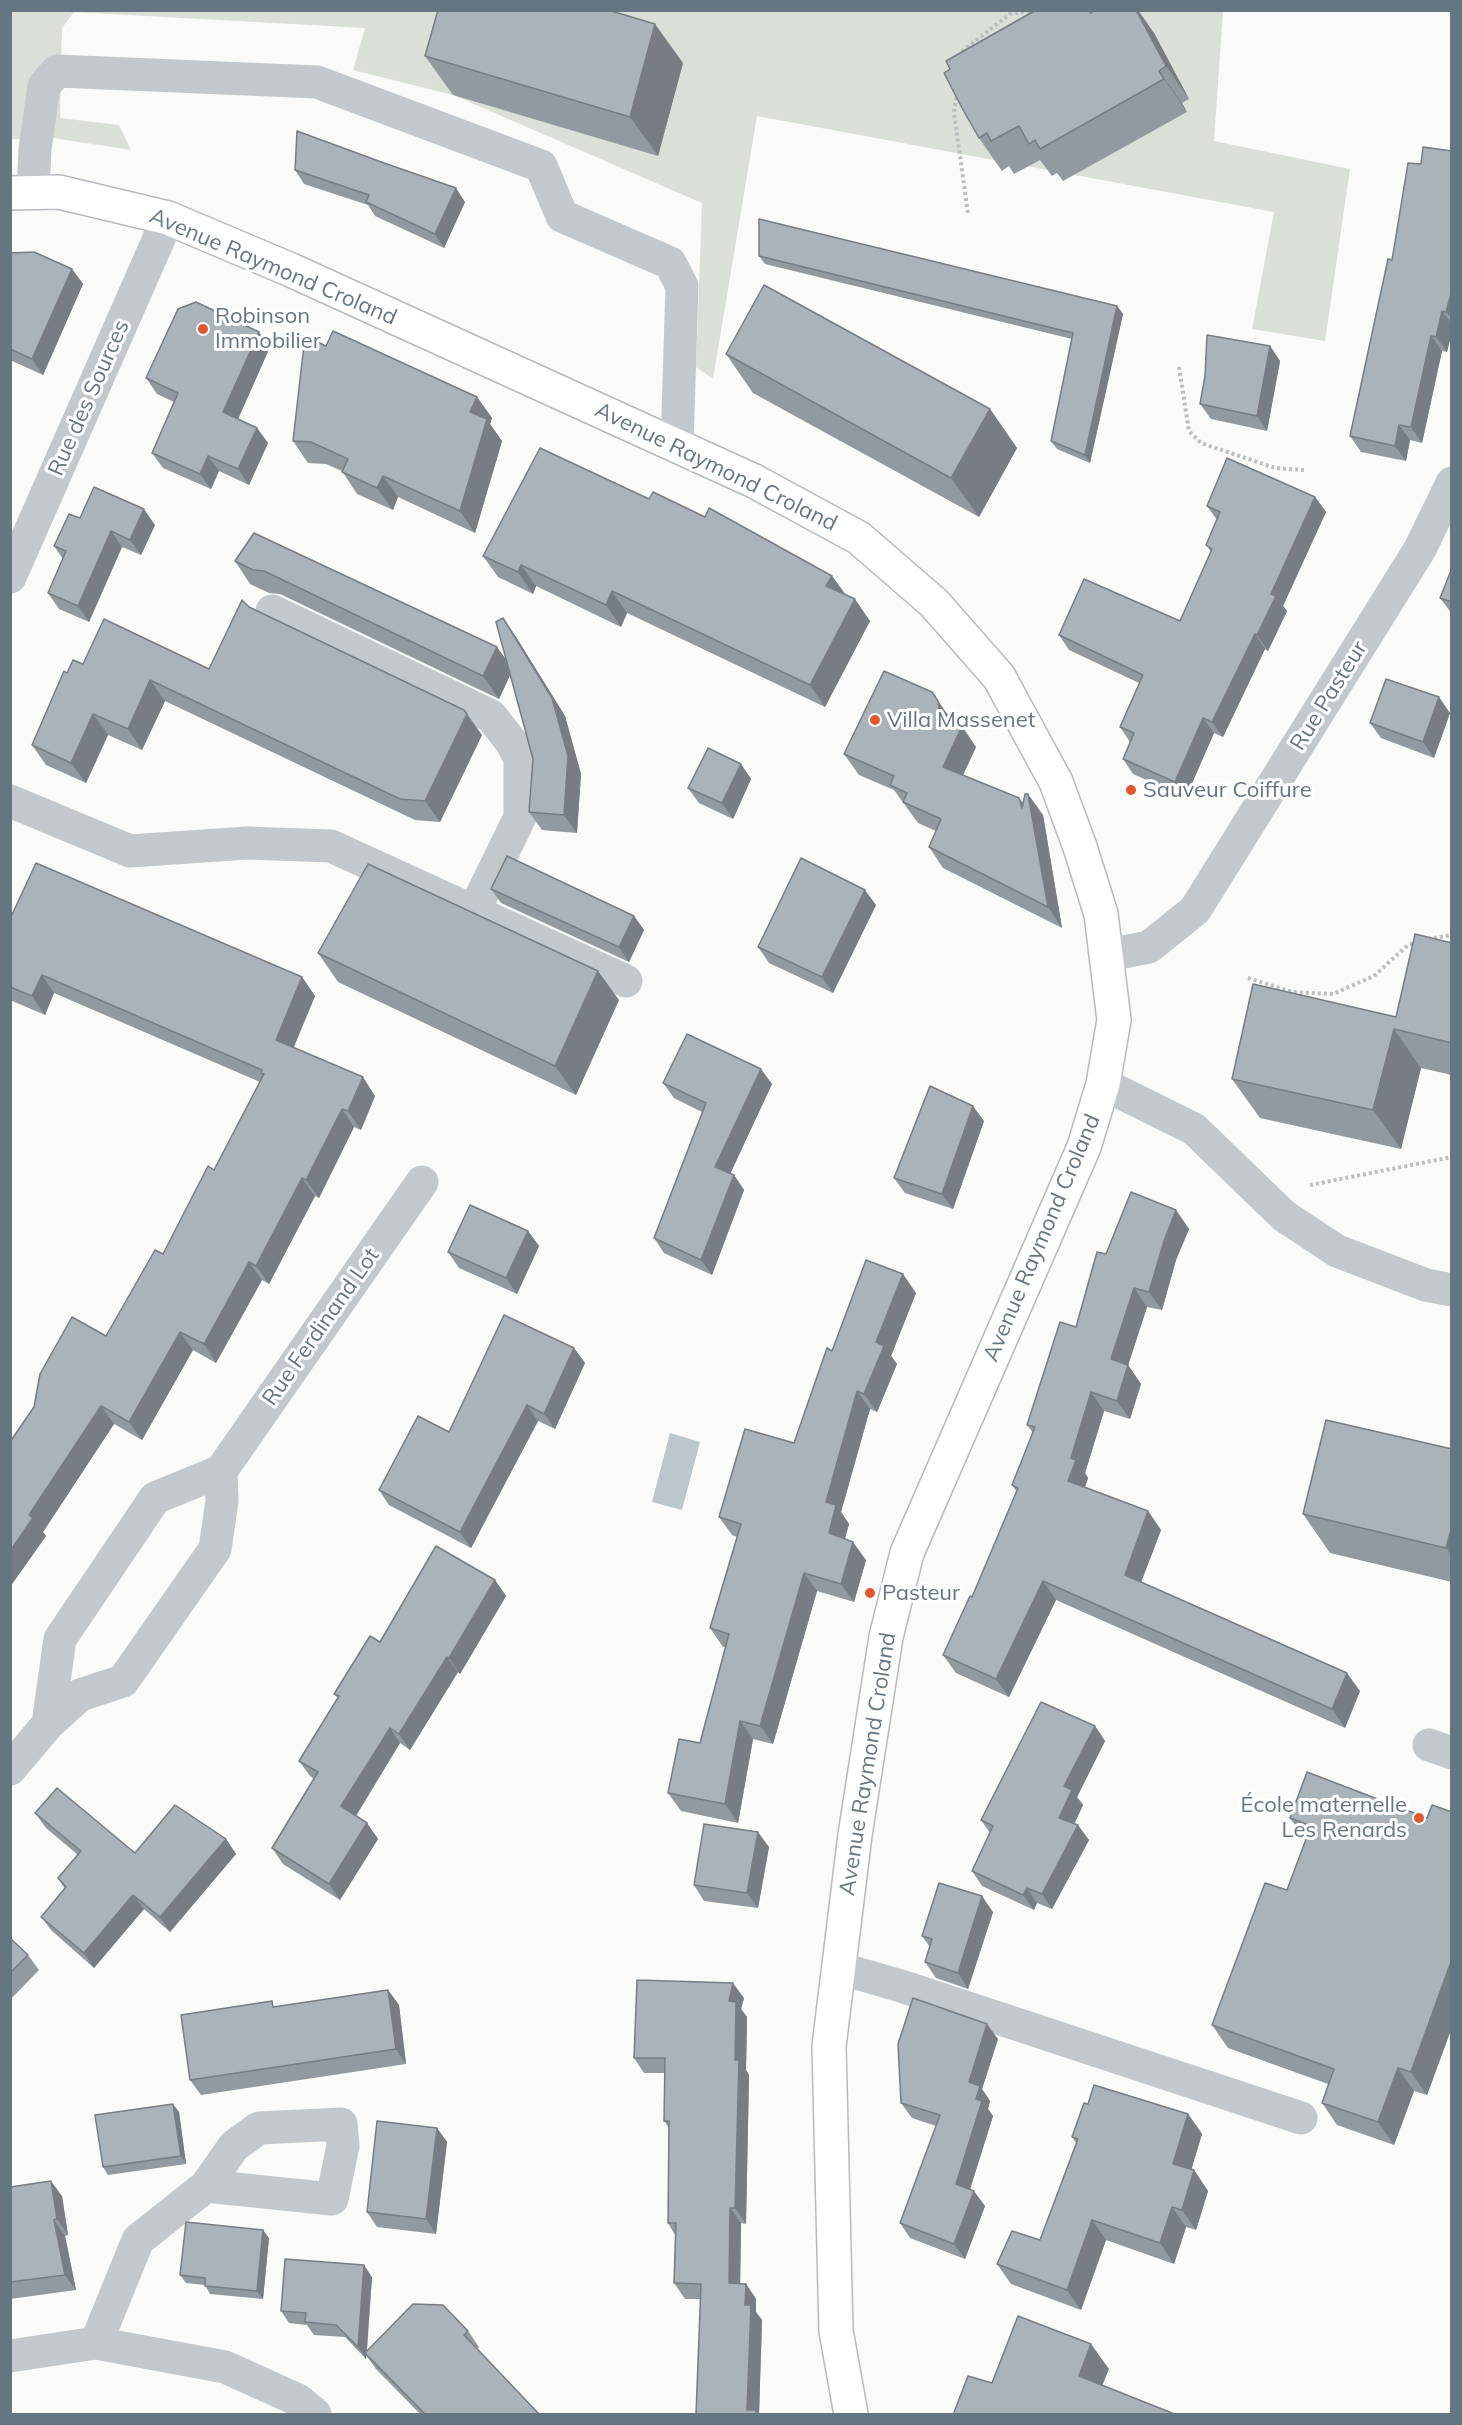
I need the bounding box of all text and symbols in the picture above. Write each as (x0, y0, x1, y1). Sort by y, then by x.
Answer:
street label: Avenue Raymond Croland (145, 203, 401, 331)
place label: Robinson Immobilier (215, 303, 321, 354)
street label: Rue des Sources (43, 316, 135, 480)
marker: Robinson Immobilier (196, 322, 210, 336)
street label: Avenue Raymond Croland (591, 397, 841, 537)
street label: Rue Pasteur (1285, 637, 1373, 755)
place label: Villa Massenet (887, 707, 1035, 733)
marker: Villa Massenet (868, 713, 882, 727)
place label: Sauveur Coiffure (1143, 777, 1312, 803)
marker: Sauveur Coiffure (1124, 783, 1138, 797)
street label: Avenue Raymond Croland (978, 1110, 1106, 1366)
street label: Rue Ferdinand Lot (257, 1243, 385, 1411)
place label: Pasteur (882, 1580, 960, 1606)
marker: Pasteur (863, 1586, 877, 1600)
street label: Avenue Raymond Croland (834, 1631, 902, 1897)
place label: École maternelle Les Renards (1241, 1792, 1407, 1844)
marker: École maternelle Les Renards (1412, 1811, 1426, 1825)

